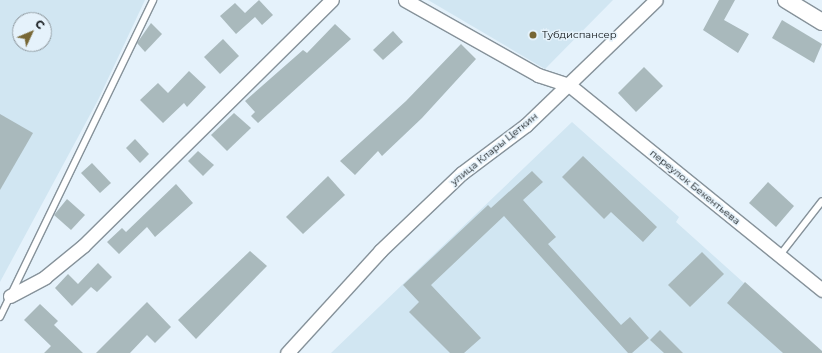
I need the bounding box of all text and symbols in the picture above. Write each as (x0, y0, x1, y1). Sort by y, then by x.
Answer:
north arrow (12, 12, 52, 52)
text: С (32, 17, 48, 32)
marker: Тубдиспансер (527, 29, 539, 41)
place label: Тубдиспансер (542, 29, 617, 41)
street label: улица Клары Цеткин (448, 110, 540, 188)
street label: переулок Бекентьева (647, 147, 743, 227)

